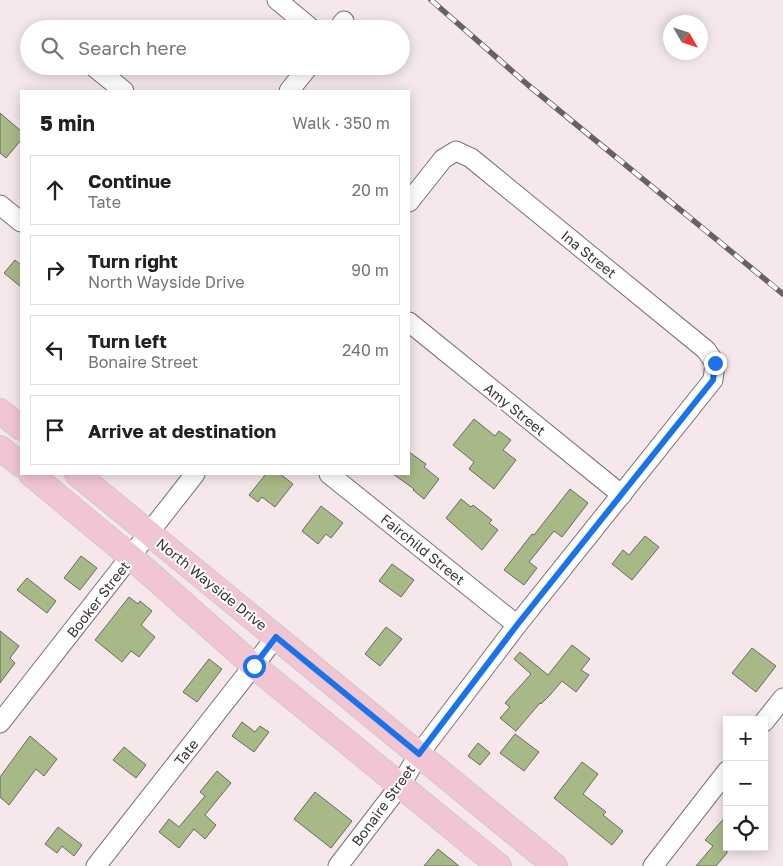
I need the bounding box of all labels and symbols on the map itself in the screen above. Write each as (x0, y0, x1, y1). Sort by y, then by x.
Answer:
north arrow (663, 15, 708, 60)
street label: Ina Street (558, 227, 620, 281)
route end (704, 352, 727, 375)
street label: Amy Street (481, 379, 549, 439)
street label: Fairchild Street (378, 510, 468, 588)
street label: North Wayside Drive (153, 534, 271, 634)
street label: Booker Street (63, 557, 133, 641)
route start (243, 655, 266, 678)
street label: Tate (170, 735, 202, 769)
street label: Bonaire Street (348, 761, 418, 849)

